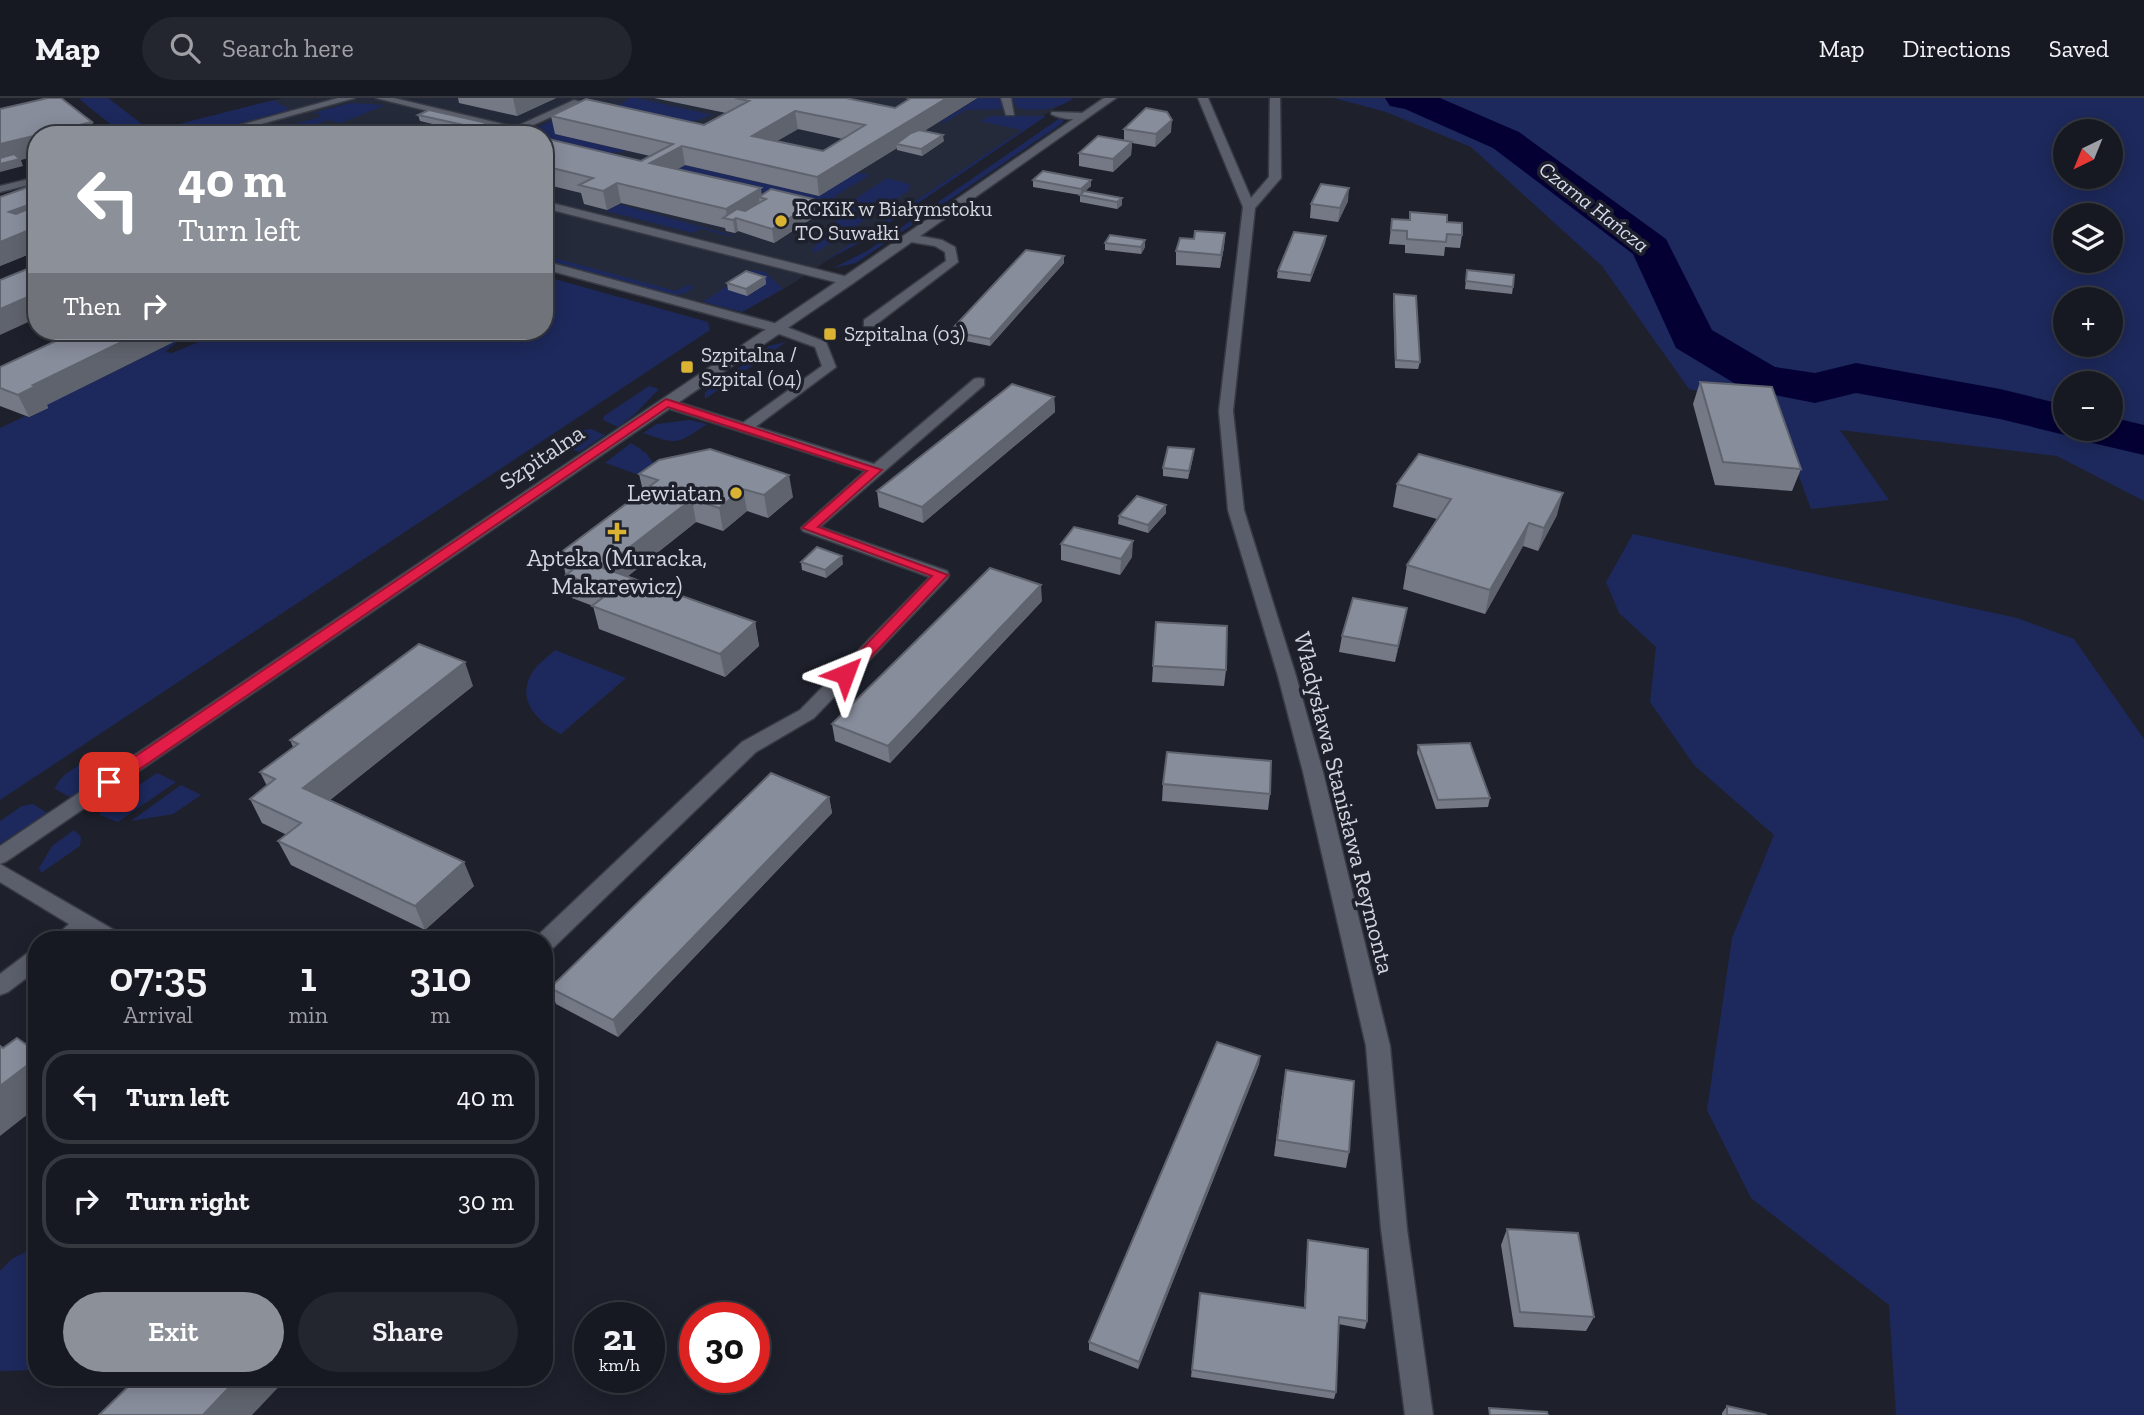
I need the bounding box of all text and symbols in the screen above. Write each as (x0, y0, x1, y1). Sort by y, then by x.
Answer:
search box (142, 17, 632, 80)
text: Map (35, 29, 100, 68)
icon: search (166, 29, 204, 67)
text: Search here (222, 32, 354, 64)
text: Map (1819, 34, 1865, 63)
text: Directions (1903, 34, 2011, 63)
text: Saved (2049, 34, 2109, 63)
north arrow (2053, 119, 2123, 189)
map controls (2053, 119, 2123, 441)
text: 40 m (178, 151, 286, 210)
icon: left (63, 154, 154, 245)
water label: Czarna Hańcza (1534, 156, 1654, 257)
place label: RCKiK w Białymstoku TO Suwałki (795, 196, 992, 245)
button: layers (2053, 203, 2123, 273)
text: Turn left (178, 211, 300, 249)
marker: RCKiK w Białymstoku TO Suwałki (773, 213, 789, 229)
icon: right (135, 287, 173, 325)
button: + (2053, 287, 2123, 357)
text: Then (63, 290, 121, 322)
place label: Szpitalna (03) (844, 321, 965, 346)
marker: Szpitalna (03) (822, 326, 838, 342)
place label: Szpitalna / Szpital (04) (701, 342, 802, 391)
marker: Szpitalna / Szpital (04) (679, 359, 695, 375)
button: − (2053, 371, 2123, 441)
street label: Szpitalna (494, 418, 590, 495)
place label: Lewiatan (627, 478, 722, 507)
marker: Lewiatan (728, 485, 744, 501)
marker: Apteka (Muracka, Makarewicz) (609, 524, 625, 540)
place label: Apteka (Muracka, Makarewicz) (527, 543, 707, 600)
street label: Władysława Stanisława Reymonta (1288, 629, 1401, 977)
position arrow (808, 637, 882, 711)
pin (79, 752, 139, 812)
icon: arrive (90, 763, 128, 801)
text: 07:35 (109, 951, 207, 1002)
text: 1 (300, 951, 317, 1002)
text: 310 (409, 951, 472, 1002)
text: Arrival (124, 1001, 193, 1029)
text: min (289, 1001, 328, 1029)
text: m (431, 1001, 450, 1029)
icon: left (67, 1078, 105, 1116)
text: Turn left (126, 1081, 229, 1113)
text: 40 m (457, 1081, 514, 1113)
icon: right (67, 1182, 105, 1220)
text: Turn right (126, 1185, 249, 1217)
text: 30 m (458, 1185, 514, 1217)
button: Exit (63, 1292, 284, 1372)
button: Share (298, 1292, 518, 1372)
speed limit sign: 30 (679, 1302, 770, 1393)
text: 21 (603, 1317, 636, 1359)
text: km/h (599, 1354, 640, 1376)

